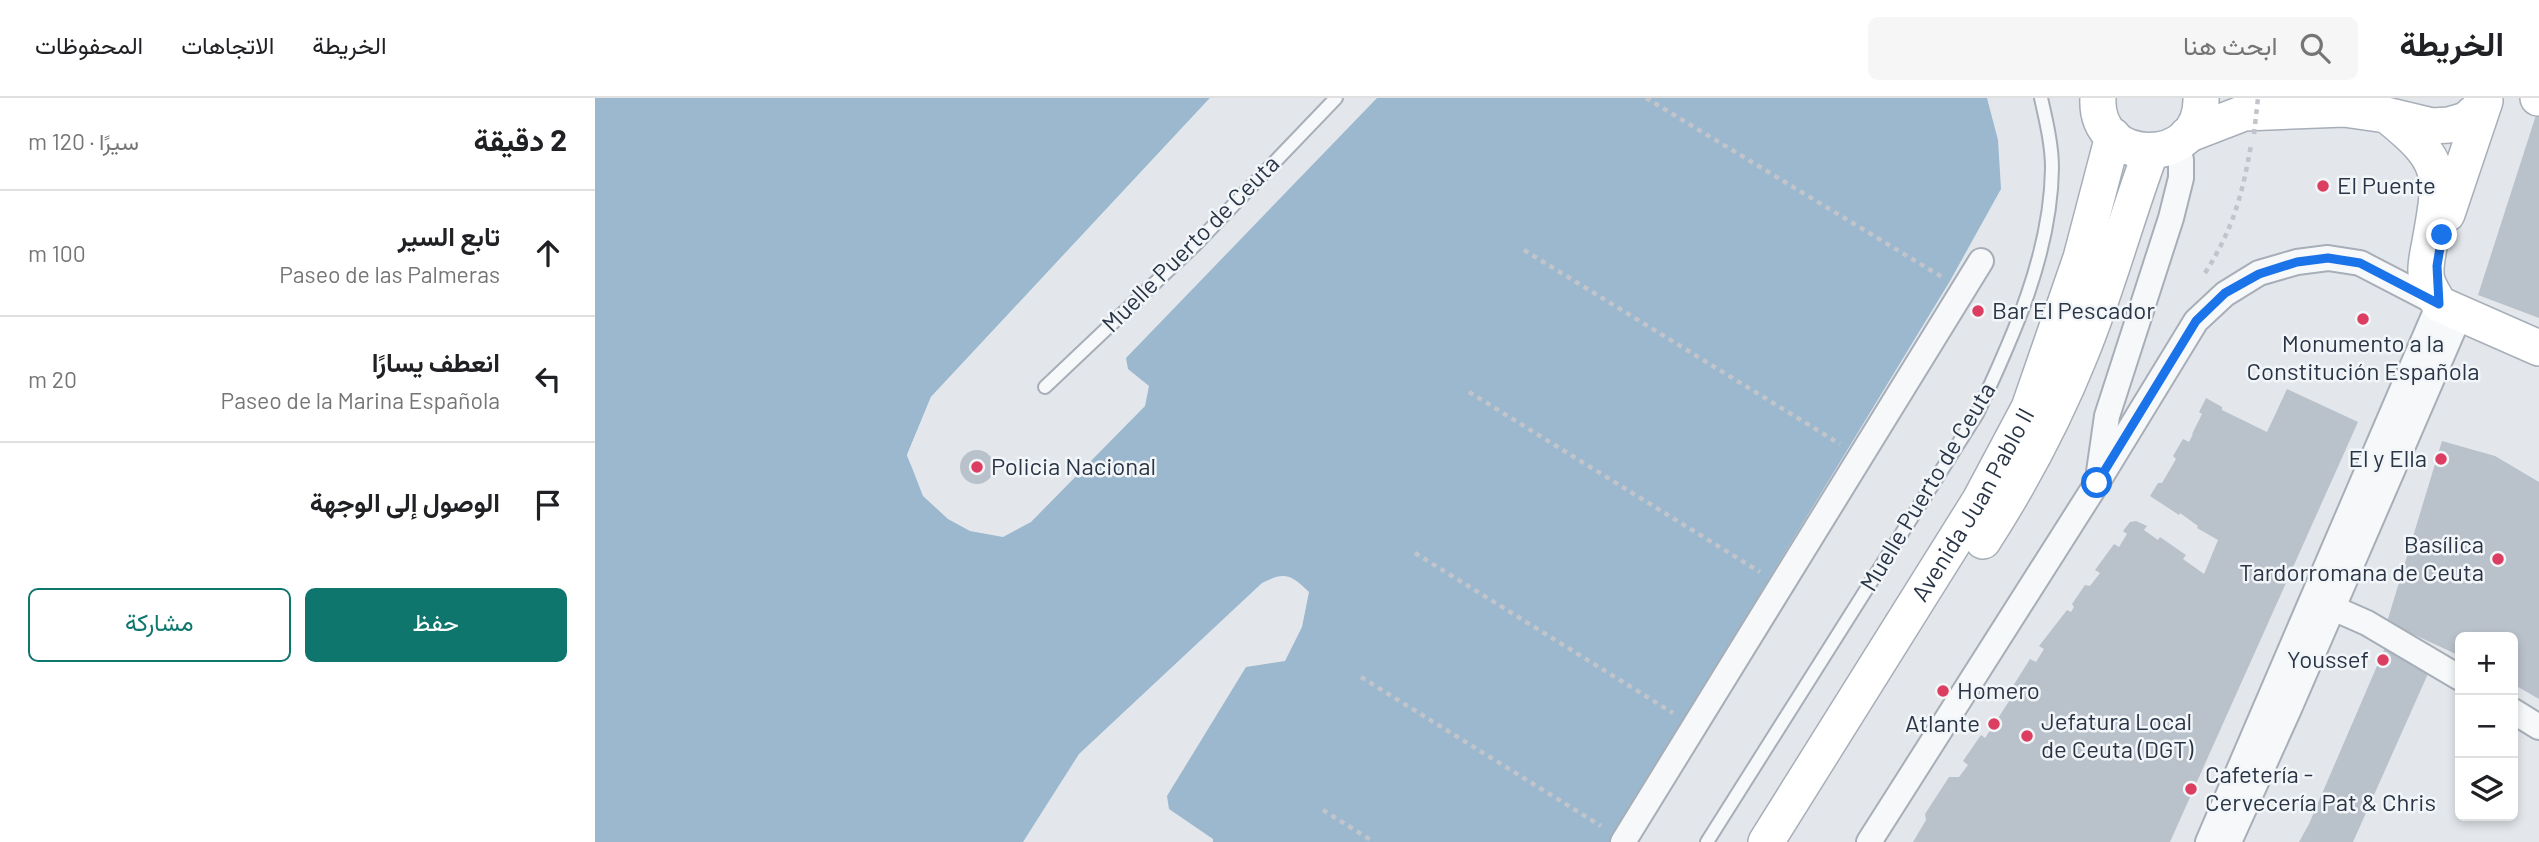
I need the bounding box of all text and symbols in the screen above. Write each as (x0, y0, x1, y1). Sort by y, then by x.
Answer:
search box (1868, 17, 2358, 80)
text: الخريطة (2400, 23, 2504, 63)
text: ابحث هنا (2183, 29, 2278, 60)
icon: search (2296, 29, 2334, 67)
text: المحفوظات (35, 30, 143, 59)
text: الاتجاهات (181, 30, 274, 59)
text: الخريطة (312, 30, 387, 59)
text: 2 دقيقة (473, 121, 567, 157)
text: سيرًا · 120 m (28, 127, 139, 155)
street label: Muelle Puerto de Ceuta (1095, 148, 1285, 338)
place label: El Puente (2337, 170, 2436, 199)
marker: El Puente (2315, 178, 2331, 194)
route end (2426, 219, 2457, 250)
text: تابع السير (398, 220, 500, 251)
icon: ahead (529, 234, 567, 272)
text: 100 m (28, 239, 86, 267)
text: Paseo de las Palmeras (279, 260, 500, 288)
place label: Bar El Pescador (1992, 295, 2155, 324)
marker: Bar El Pescador (1970, 303, 1986, 319)
marker: Monumento a la Constitución Española (2355, 311, 2371, 327)
place label: Monumento a la Constitución Española (2246, 328, 2480, 385)
text: انعطف يسارًا (372, 346, 500, 377)
icon: left (529, 360, 567, 398)
text: 20 m (28, 365, 77, 393)
street label: Muelle Puerto de Ceuta (1853, 377, 2001, 596)
text: Paseo de la Marina Española (221, 386, 500, 414)
street label: Avenida Juan Pablo II (1904, 402, 2039, 606)
place label: El y Ella (2348, 443, 2427, 472)
place label: Policia Nacional (991, 451, 1156, 480)
marker: El y Ella (2433, 451, 2449, 467)
marker: Policia Nacional (969, 459, 985, 475)
route start (2081, 467, 2112, 498)
text: الوصول إلى الوجهة (310, 486, 500, 517)
icon: arrive (529, 486, 567, 524)
place label: Basílica Tardorromana de Ceuta (2239, 529, 2484, 586)
marker: Basílica Tardorromana de Ceuta (2490, 551, 2506, 567)
button: مشاركة (28, 588, 291, 662)
button: حفظ (305, 588, 567, 662)
map controls (2455, 632, 2518, 821)
button: + (2455, 632, 2518, 695)
place label: Youssef (2287, 644, 2369, 673)
marker: Youssef (2375, 652, 2391, 668)
place label: Homero (1957, 675, 2040, 704)
marker: Homero (1935, 683, 1951, 699)
button: − (2455, 695, 2518, 758)
place label: Jefatura Local de Ceuta (DGT) (2041, 706, 2194, 763)
place label: Atlante (1905, 708, 1980, 737)
marker: Atlante (1986, 716, 2002, 732)
marker: Jefatura Local de Ceuta (DGT) (2019, 728, 2035, 744)
button: layers (2455, 758, 2518, 821)
place label: Cafetería - Cervecería Pat & Chris (2205, 759, 2436, 816)
marker: Cafetería - Cervecería Pat & Chris (2183, 781, 2199, 797)

